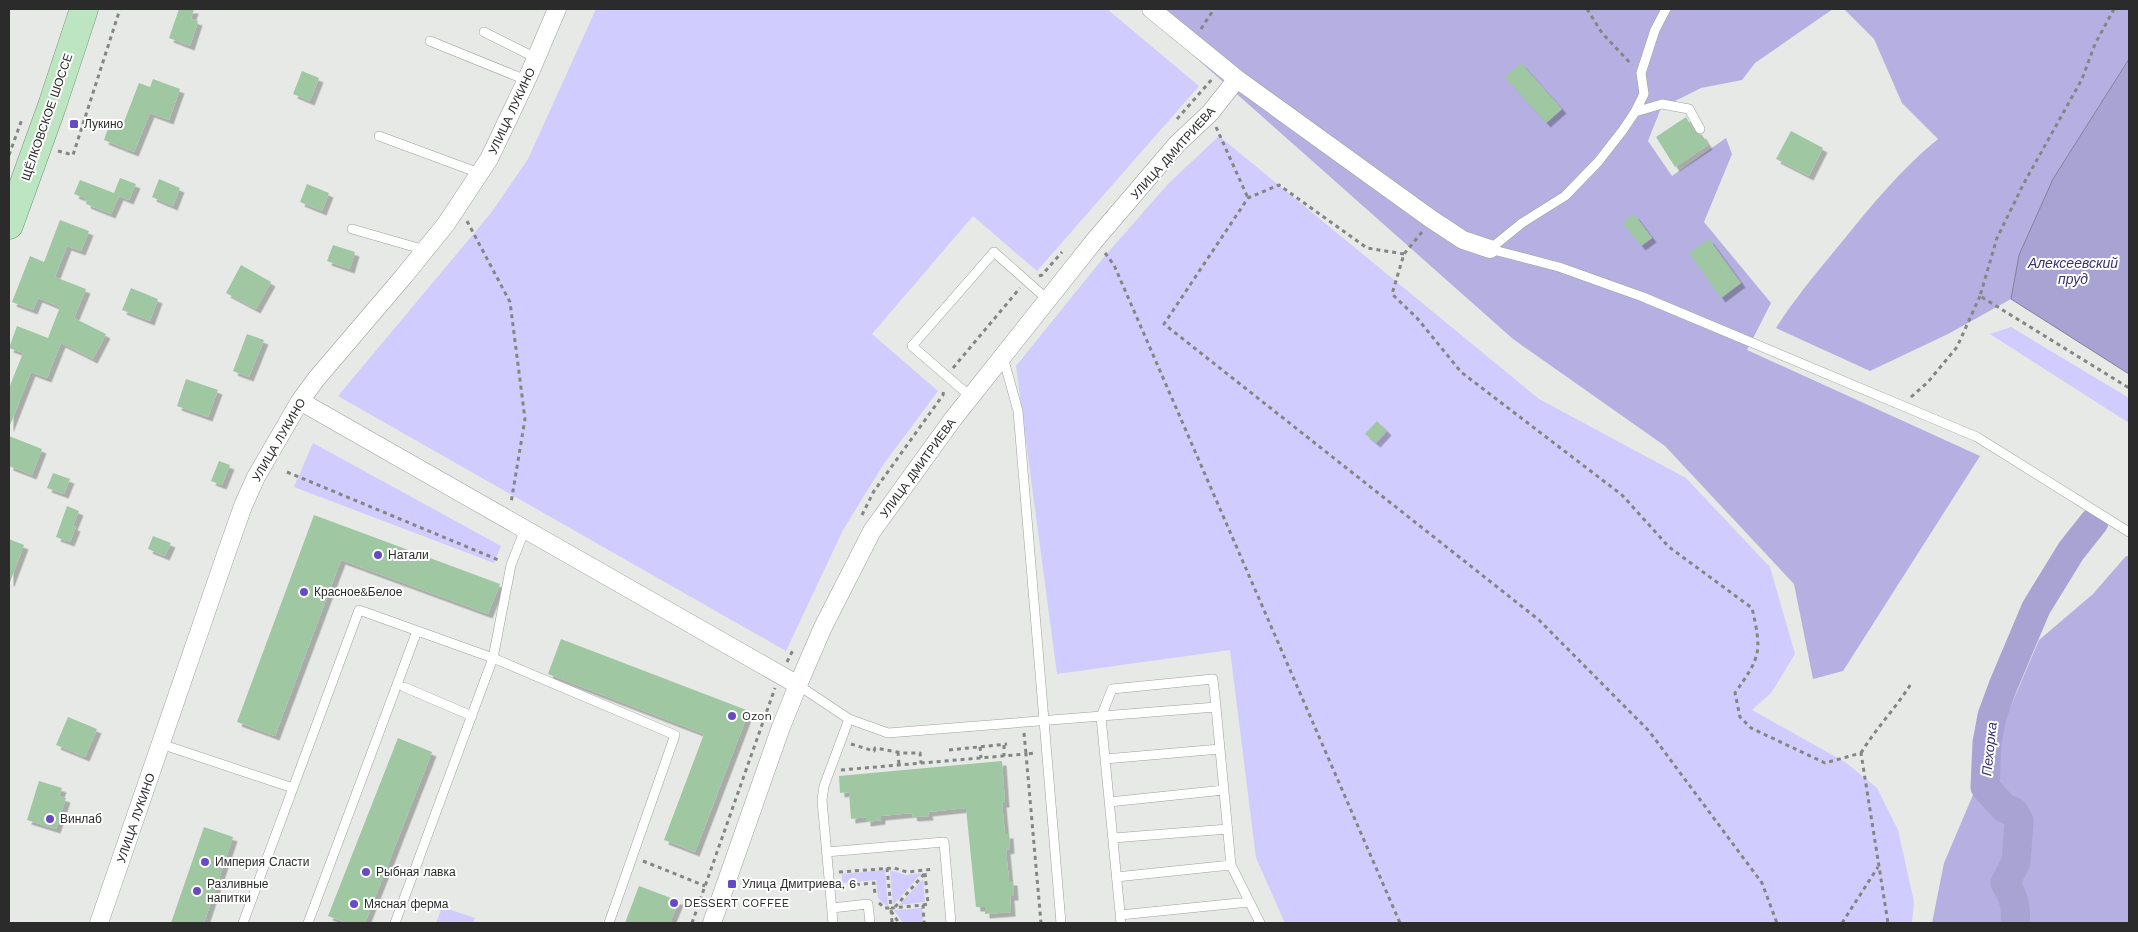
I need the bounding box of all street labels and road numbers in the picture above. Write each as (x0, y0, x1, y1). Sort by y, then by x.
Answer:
street label: ЩЁЛКОВСКОЕ ШОССЕ (19, 52, 75, 182)
street label: УЛИЦА ЛУКИНО (486, 66, 538, 156)
street label: УЛИЦА ДМИТРИЕВА (1128, 104, 1218, 202)
street label: УЛИЦА ЛУКИНО (249, 396, 309, 484)
street label: УЛИЦА ДМИТРИЕВА (877, 416, 959, 520)
street label: УЛИЦА ЛУКИНО (114, 771, 158, 865)

